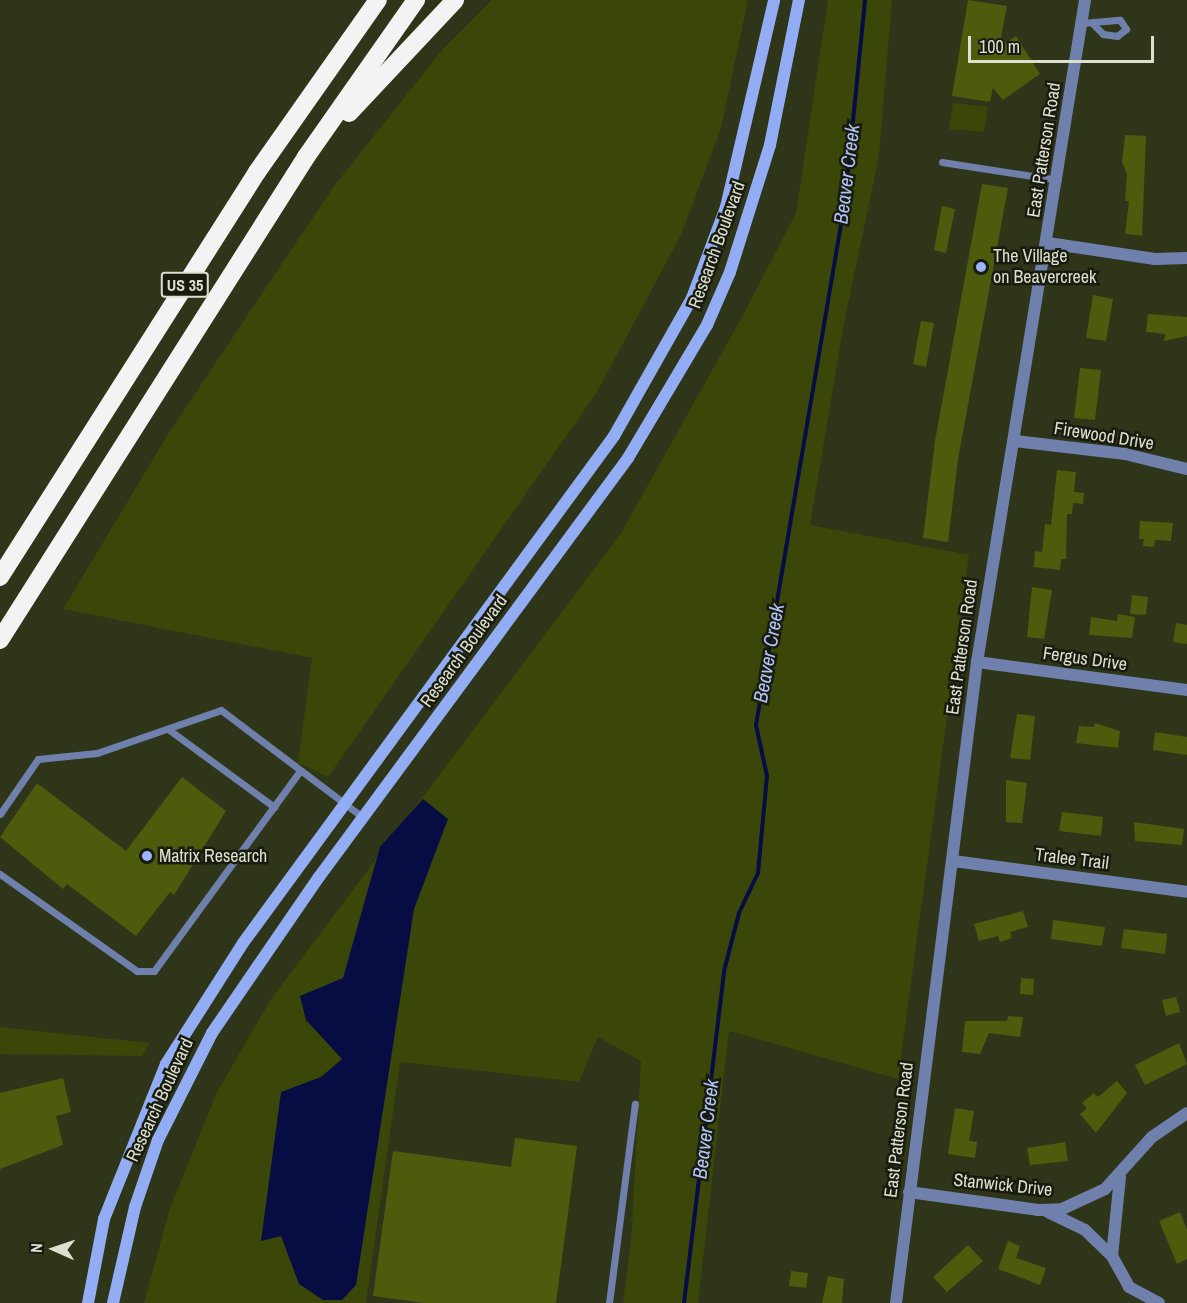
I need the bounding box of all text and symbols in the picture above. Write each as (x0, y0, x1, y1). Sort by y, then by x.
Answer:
scale bar (971, 24, 1157, 62)
text: 100 m (979, 34, 1020, 59)
street label: East Patterson Road (1023, 81, 1065, 219)
water label: Beaver Creek (828, 123, 864, 225)
street label: Research Boulevard (684, 178, 750, 312)
place label: The Village on Beavercreek (993, 246, 1096, 288)
marker: The Village on Beavercreek (974, 260, 988, 274)
road number: US 35 (160, 272, 210, 298)
street label: Firewood Drive (1052, 417, 1156, 455)
street label: East Patterson Road (942, 578, 982, 716)
street label: Research Boulevard (416, 591, 512, 711)
water label: Beaver Creek (747, 602, 789, 704)
street label: Fergus Drive (1042, 642, 1128, 676)
street label: Tralee Trail (1034, 844, 1110, 874)
place label: Matrix Research (159, 845, 267, 867)
marker: Matrix Research (140, 849, 154, 863)
street label: Research Boulevard (122, 1035, 198, 1165)
street label: East Patterson Road (880, 1061, 918, 1199)
water label: Beaver Creek (687, 1078, 723, 1180)
street label: Stanwick Drive (953, 1169, 1053, 1201)
north arrow (24, 1219, 84, 1279)
text: N (25, 1243, 47, 1253)

